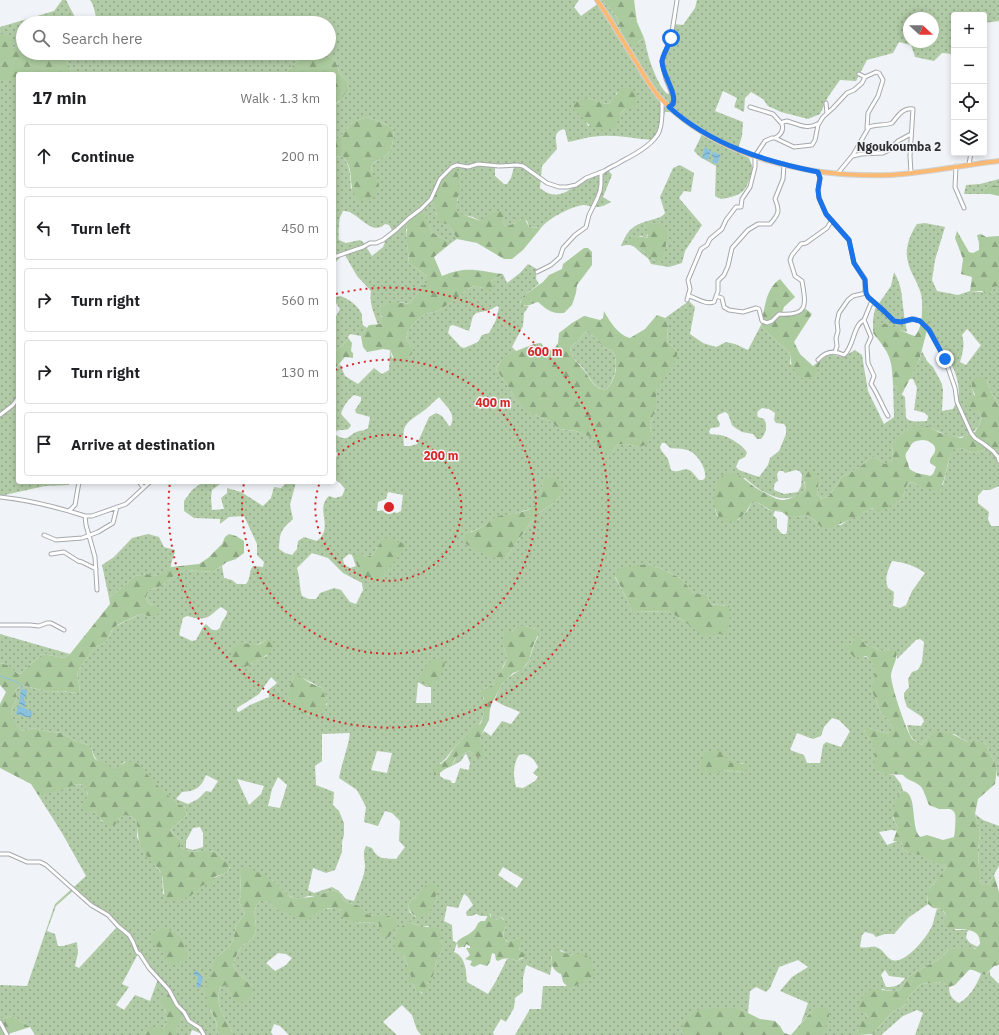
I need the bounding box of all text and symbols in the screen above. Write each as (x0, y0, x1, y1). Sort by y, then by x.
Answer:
north arrow (903, 12, 939, 48)
map controls (951, 12, 987, 156)
button: + (951, 12, 987, 48)
search box (16, 16, 336, 60)
icon: search (30, 27, 52, 49)
text: Search here (62, 29, 142, 48)
route start (662, 29, 680, 47)
button: − (951, 48, 987, 84)
button: locate (951, 84, 987, 120)
text: 17 min (32, 87, 87, 109)
text: Walk · 1.3 km (240, 90, 320, 107)
button: layers (951, 120, 987, 156)
district label: Ngoukoumba 2 (857, 139, 941, 154)
icon: ahead (33, 145, 55, 167)
text: Continue (71, 147, 135, 166)
text: 200 m (281, 148, 319, 165)
icon: left (33, 217, 55, 239)
text: Turn left (71, 219, 131, 238)
text: 450 m (281, 220, 319, 237)
icon: right (33, 289, 55, 311)
text: Turn right (71, 291, 140, 310)
text: 560 m (281, 292, 319, 309)
text: 600 m (527, 344, 563, 359)
route end (936, 350, 954, 368)
icon: right (33, 361, 55, 383)
text: Turn right (71, 363, 140, 382)
text: 130 m (281, 364, 319, 381)
text: 400 m (475, 395, 511, 410)
icon: arrive (33, 433, 55, 455)
text: Arrive at destination (71, 435, 215, 454)
text: 200 m (423, 448, 459, 463)
centre of rings (382, 500, 396, 514)

